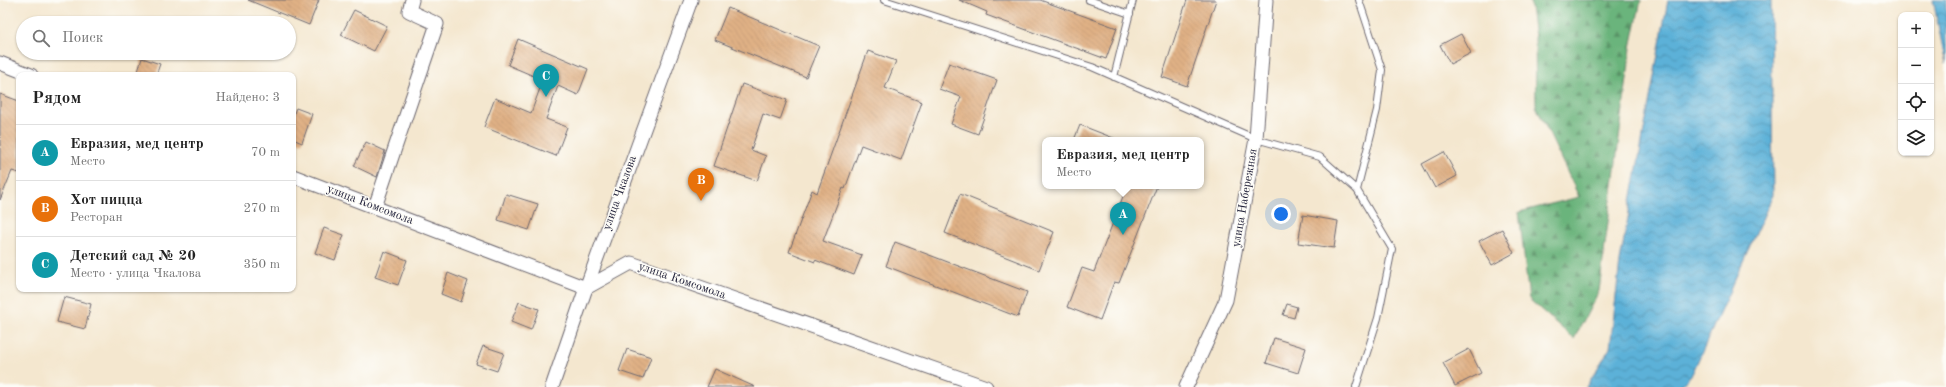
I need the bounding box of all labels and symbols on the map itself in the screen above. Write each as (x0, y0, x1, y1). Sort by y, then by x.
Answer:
pin: C (533, 64, 559, 97)
street label: улица Набережная (1230, 148, 1260, 248)
street label: улица Чкалова (601, 154, 639, 232)
pin: B (688, 168, 714, 201)
street label: улица Комсомола (325, 183, 415, 227)
pin: A (1110, 202, 1136, 235)
your location (1271, 204, 1291, 224)
street label: улица Комсомола (637, 260, 727, 302)

